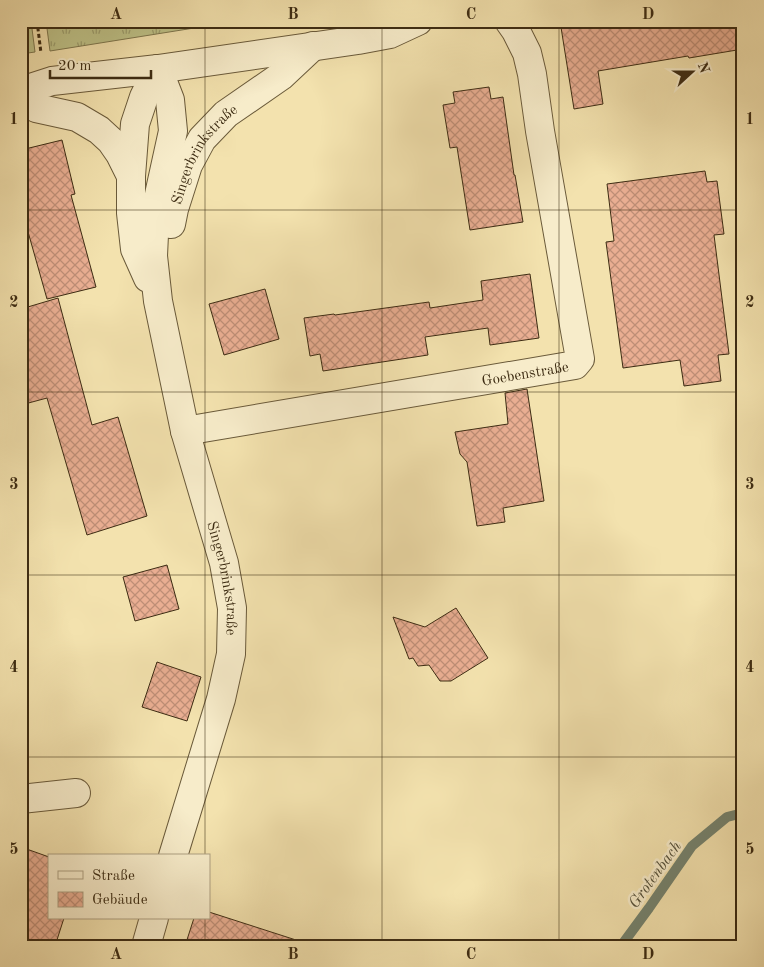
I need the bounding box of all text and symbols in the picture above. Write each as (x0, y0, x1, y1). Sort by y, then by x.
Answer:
text: A (110, 7, 122, 23)
text: B (287, 7, 299, 23)
text: C (466, 7, 476, 23)
text: D (642, 7, 654, 23)
scale bar (50, 48, 151, 80)
north arrow (666, 48, 716, 98)
text: 20 m (58, 59, 92, 74)
text: N (695, 60, 712, 75)
street label: Singerbrinkstraße (170, 102, 241, 207)
text: 1 (9, 112, 19, 128)
text: 1 (745, 112, 755, 128)
text: 2 (9, 295, 19, 311)
text: 2 (745, 295, 755, 311)
street label: Goebenstraße (481, 360, 570, 390)
text: 3 (9, 477, 19, 493)
text: 3 (745, 477, 755, 493)
street label: Singerbrinkstraße (203, 520, 238, 636)
text: 4 (9, 660, 19, 676)
text: 4 (745, 660, 755, 676)
water label: Grotenbach (626, 839, 685, 912)
text: 5 (9, 842, 19, 858)
text: 5 (745, 842, 755, 858)
legend (48, 854, 210, 920)
text: Straße (92, 869, 135, 884)
text: Gebäude (92, 893, 148, 908)
text: A (110, 947, 122, 963)
text: B (287, 947, 299, 963)
text: C (466, 947, 476, 963)
text: D (642, 947, 654, 963)

